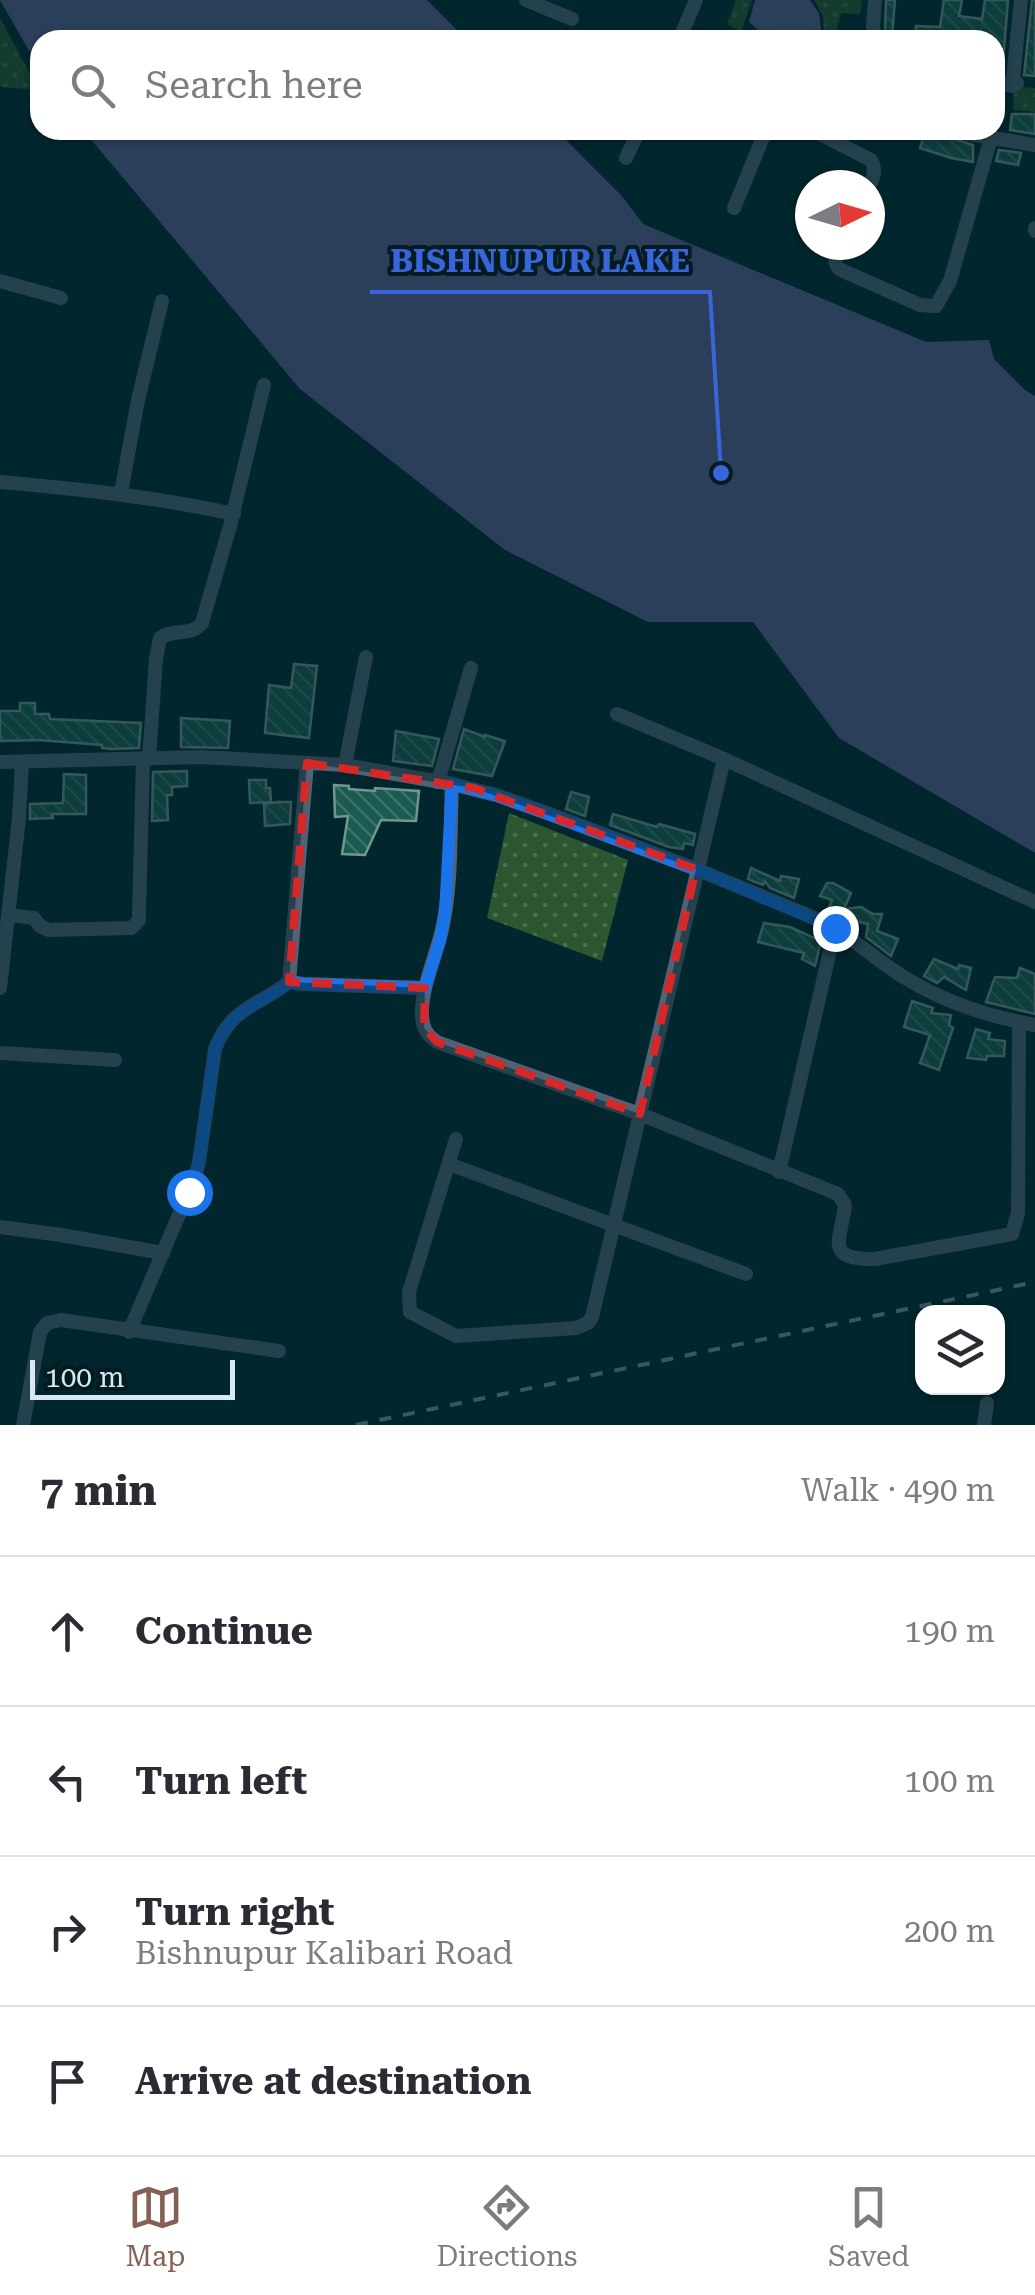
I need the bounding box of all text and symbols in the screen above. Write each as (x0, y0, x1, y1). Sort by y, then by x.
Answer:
search box (30, 30, 1005, 140)
icon: search (65, 58, 120, 113)
text: Search here (145, 63, 363, 107)
north arrow (795, 170, 885, 260)
callout: BISHNUPUR LAKE (370, 230, 710, 292)
text: BISHNUPUR LAKE (390, 242, 690, 280)
route end (813, 906, 859, 952)
route start (167, 1170, 213, 1216)
map controls (915, 1305, 1005, 1395)
button: layers (915, 1305, 1005, 1395)
scale bar (30, 1355, 235, 1400)
text: 100 m (45, 1361, 125, 1394)
text: 7 min (40, 1466, 157, 1515)
text: Walk · 490 m (801, 1471, 995, 1509)
icon: ahead (40, 1604, 95, 1659)
text: Continue (135, 1609, 313, 1653)
text: 190 m (904, 1612, 995, 1650)
icon: left (40, 1754, 95, 1809)
text: Turn left (135, 1759, 307, 1803)
text: 100 m (904, 1762, 995, 1800)
text: Turn right (135, 1890, 334, 1934)
icon: right (40, 1904, 95, 1959)
text: 200 m (904, 1912, 995, 1950)
text: Bishnupur Kalibari Road (135, 1934, 513, 1972)
icon: arrive (40, 2054, 95, 2109)
text: Arrive at destination (135, 2059, 531, 2103)
tab: Map (126, 2180, 185, 2273)
tab: Directions (436, 2180, 577, 2273)
tab: Saved (828, 2180, 910, 2273)

